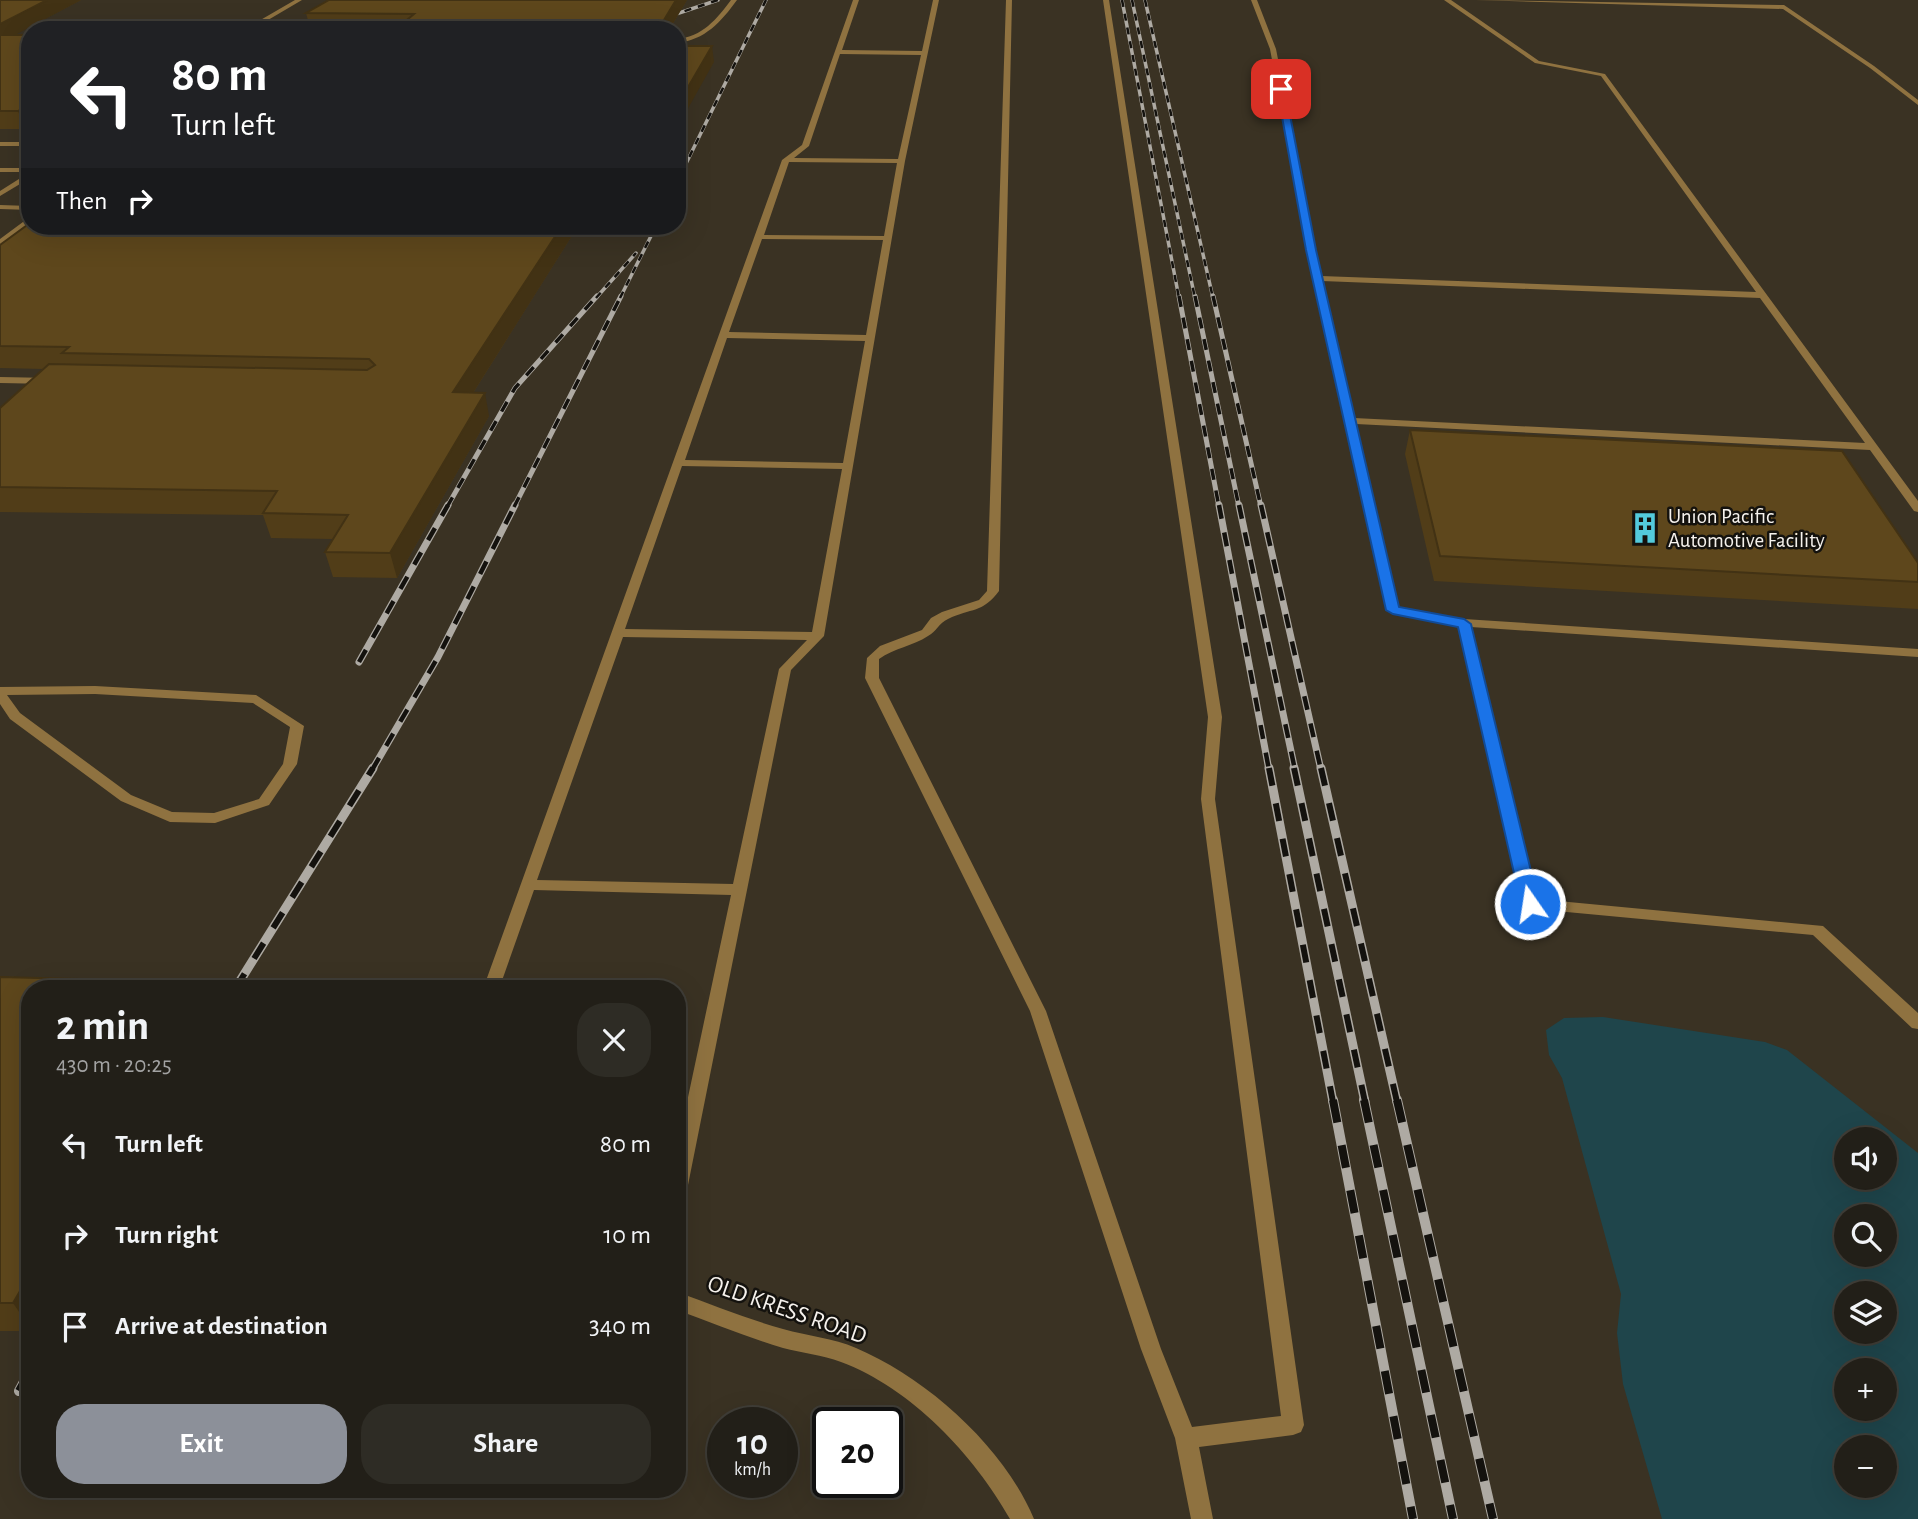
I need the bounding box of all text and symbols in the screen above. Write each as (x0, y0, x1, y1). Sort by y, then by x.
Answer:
icon: left (56, 49, 147, 140)
text: 80 m (171, 51, 268, 100)
pin (1251, 59, 1311, 119)
icon: arrive (1262, 70, 1300, 108)
text: Turn left (171, 109, 275, 141)
icon: right (121, 182, 159, 220)
text: Then (56, 188, 107, 214)
place label: Union Pacific Automotive Facility (1668, 506, 1825, 551)
building icon: Union Pacific Automotive Facility (1628, 511, 1662, 545)
position arrow (1493, 867, 1567, 941)
button: close (577, 1003, 651, 1077)
text: 2 min (56, 1005, 149, 1047)
text: 430 m · 20:25 (56, 1054, 172, 1077)
icon: left (56, 1126, 94, 1164)
map controls (1834, 1127, 1897, 1498)
button: sound (1834, 1127, 1897, 1190)
text: Turn left (115, 1131, 203, 1157)
text: 80 m (600, 1131, 651, 1157)
button: search (1834, 1204, 1897, 1267)
icon: right (56, 1217, 94, 1255)
text: Turn right (115, 1222, 218, 1248)
text: 10 m (603, 1222, 651, 1248)
street label: OLD KRESS ROAD (704, 1272, 870, 1348)
button: layers (1834, 1281, 1897, 1344)
icon: arrive (56, 1308, 94, 1346)
text: Arrive at destination (115, 1313, 328, 1339)
text: 340 m (589, 1313, 651, 1339)
button: + (1834, 1358, 1897, 1421)
button: Exit (56, 1404, 347, 1484)
button: Share (361, 1404, 651, 1484)
speed limit sign: 20 (812, 1407, 903, 1498)
text: 10 (737, 1426, 768, 1461)
button: − (1834, 1435, 1897, 1498)
text: km/h (734, 1461, 771, 1479)

